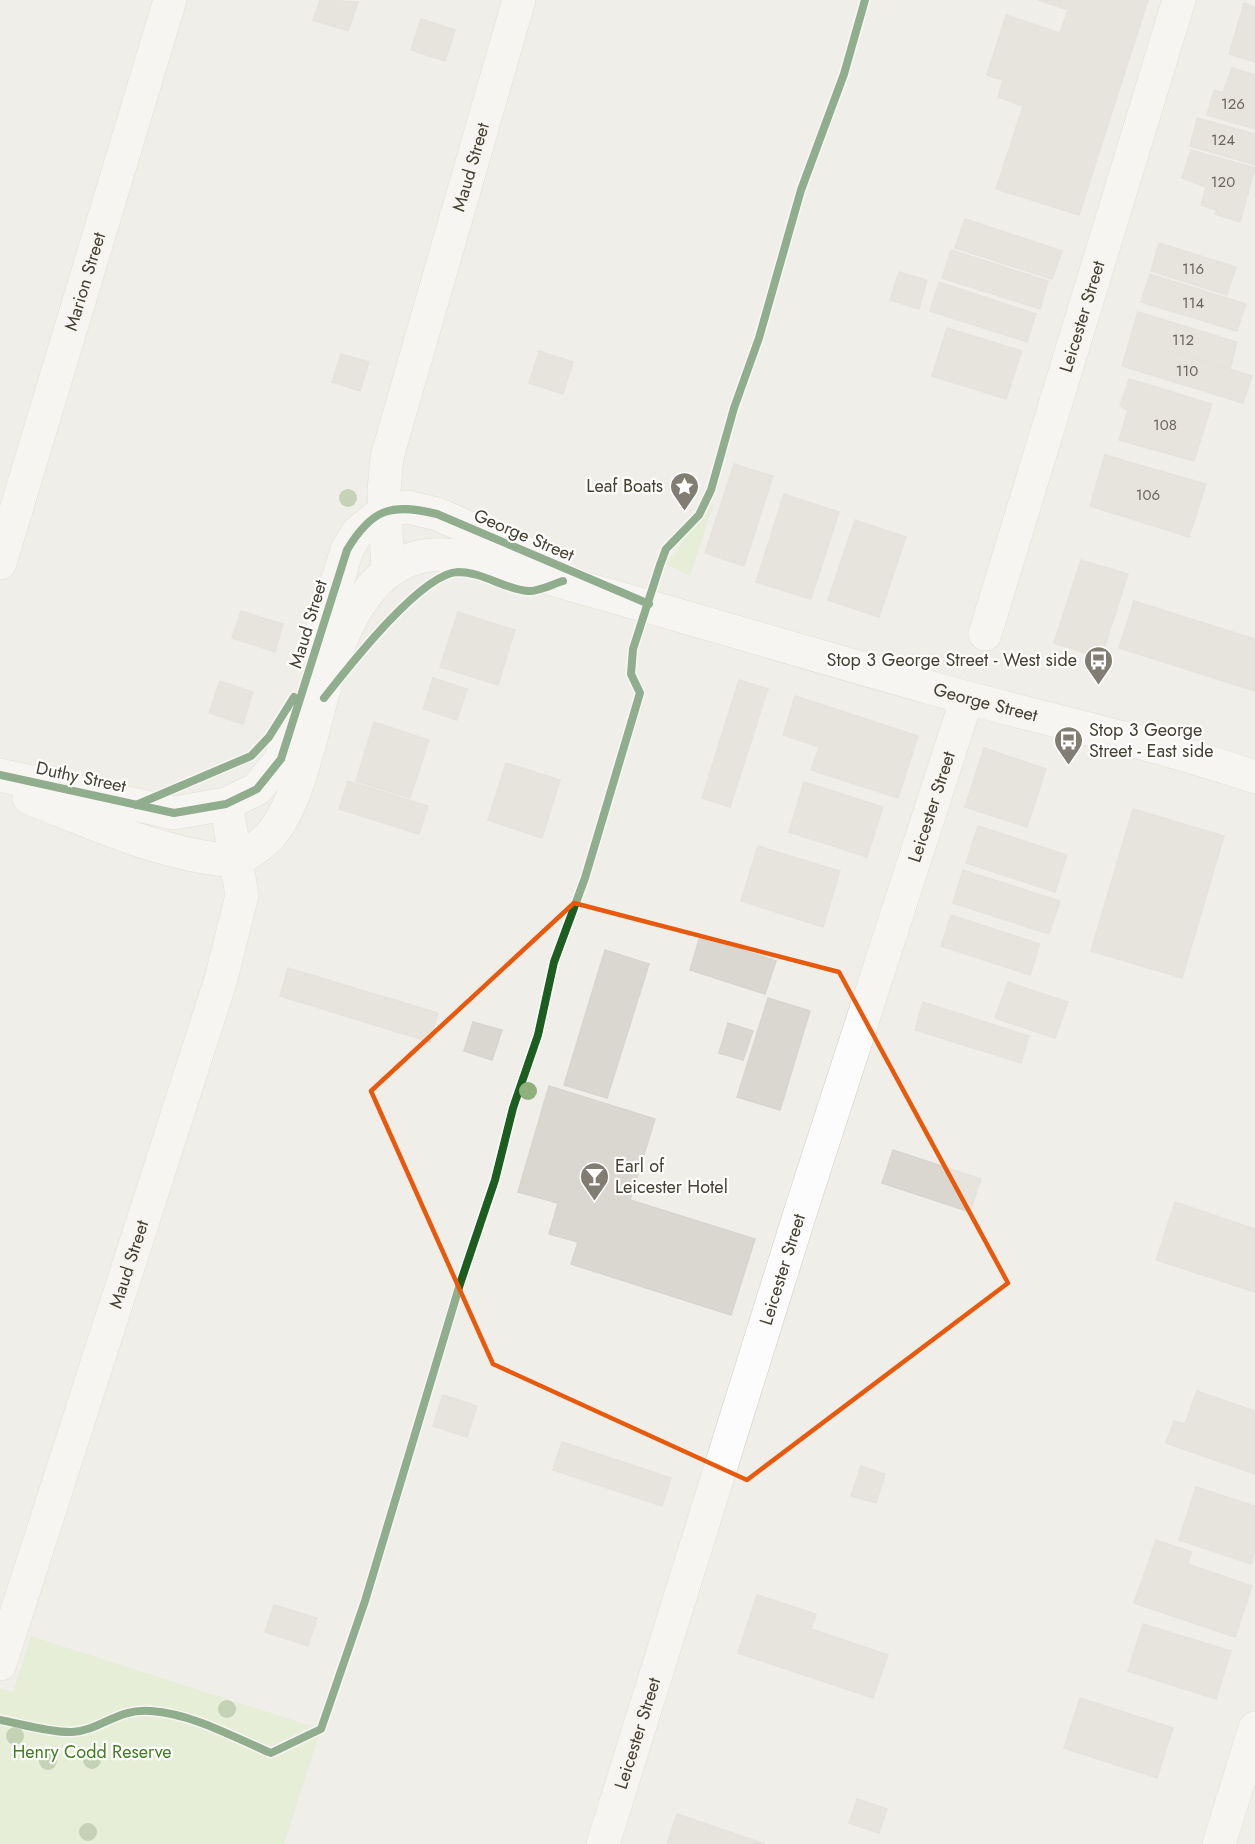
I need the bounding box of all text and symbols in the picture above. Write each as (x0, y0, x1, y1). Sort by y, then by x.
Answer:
house number: 126 (1221, 93, 1245, 115)
street label: Maud Street (446, 119, 496, 215)
house number: 124 (1211, 129, 1235, 151)
house number: 120 (1211, 171, 1235, 193)
street label: Marion Street (58, 228, 112, 334)
street label: Leicester Street (1053, 257, 1112, 376)
house number: 116 (1182, 258, 1204, 280)
house number: 114 (1182, 292, 1204, 314)
house number: 112 (1172, 329, 1194, 351)
house number: 110 (1176, 360, 1198, 382)
house number: 108 (1153, 414, 1177, 436)
place icon: Leaf Boats (668, 470, 700, 512)
place label: Leaf Boats (586, 473, 663, 499)
house number: 106 (1136, 484, 1160, 506)
street label: George Street (470, 502, 579, 568)
street label: Maud Street (282, 576, 334, 671)
bus stop icon: Stop 3 George Street - West side (1082, 644, 1114, 686)
place label: Stop 3 George Street - West side (827, 647, 1077, 673)
street label: George Street (930, 676, 1041, 729)
place label: Stop 3 George Street - East side (1089, 717, 1214, 764)
bus stop icon: Stop 3 George Street - East side (1052, 724, 1084, 766)
street label: Leicester Street (902, 747, 962, 866)
street label: Duthy Street (33, 755, 129, 799)
place label: Earl of Leicester Hotel (615, 1153, 728, 1200)
bar icon: Earl of Leicester Hotel (578, 1160, 610, 1202)
street label: Leicester Street (753, 1210, 812, 1328)
street label: Maud Street (103, 1216, 156, 1312)
street label: Leicester Street (608, 1674, 667, 1792)
park label: Henry Codd Reserve (12, 1739, 172, 1765)

